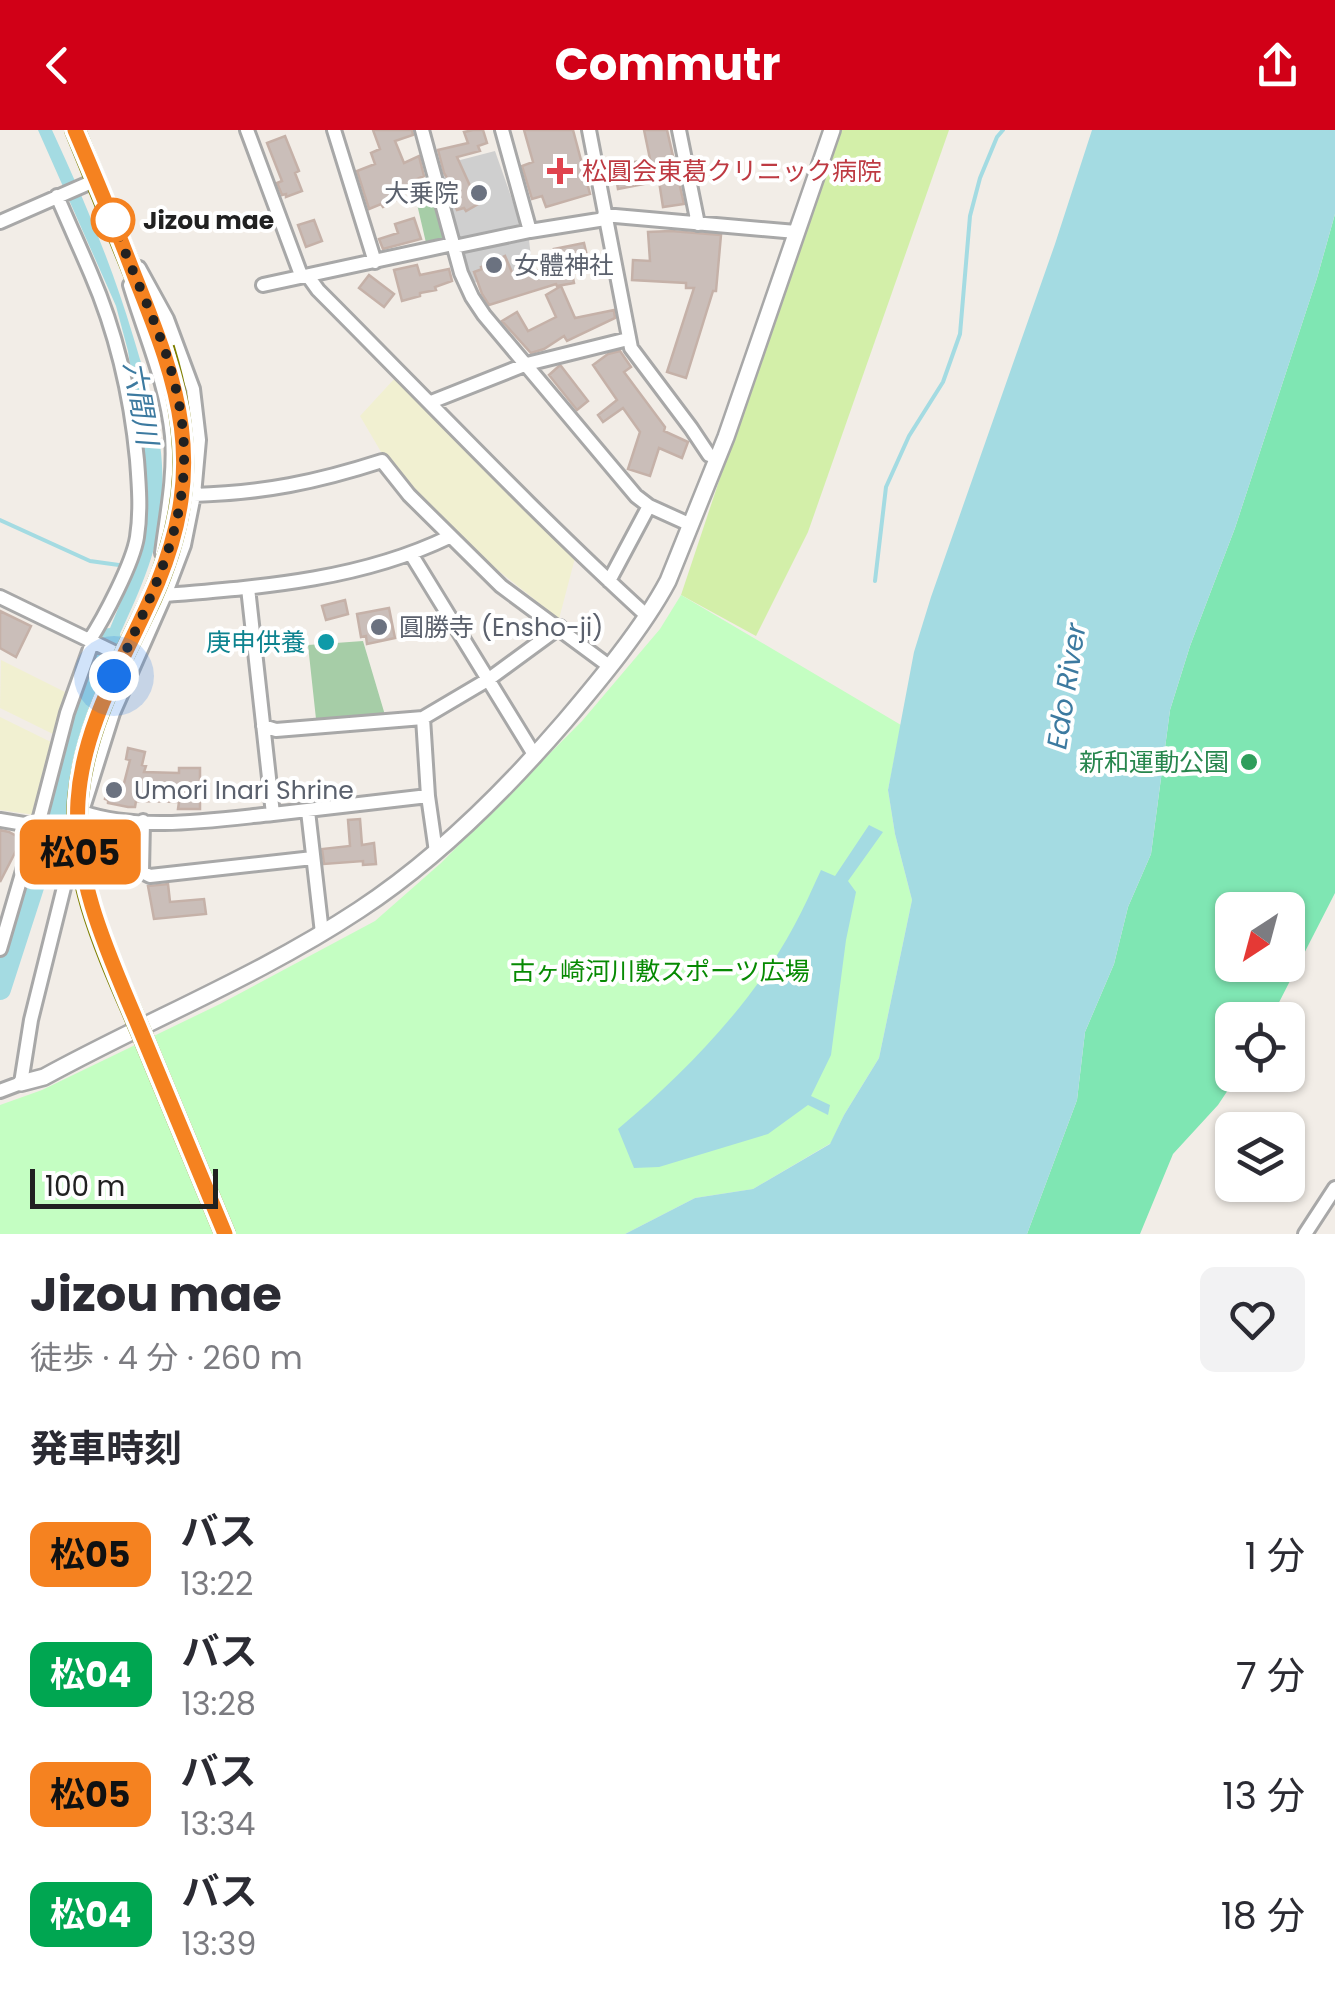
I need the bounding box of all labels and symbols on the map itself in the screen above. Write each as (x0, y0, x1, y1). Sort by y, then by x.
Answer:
place label: 松圓会東葛クリニック病院 (582, 154, 882, 189)
marker: 松圓会東葛クリニック病院 (547, 158, 573, 184)
place label: 大乗院 (384, 176, 459, 211)
marker: 大乗院 (468, 182, 490, 204)
marker: Jizou mae (92, 199, 134, 241)
place label: Jizou mae (143, 203, 274, 238)
place label: 女體神社 (514, 248, 614, 283)
marker: 女體神社 (483, 254, 505, 276)
water label: 六間川 (114, 358, 168, 451)
place label: 圓勝寺 (Ensho-ji) (399, 610, 603, 645)
marker: 圓勝寺 (Ensho-ji) (368, 616, 390, 638)
water label: Edo River (1037, 620, 1096, 752)
place label: 庚申供養 (206, 625, 306, 660)
marker: 庚申供養 (315, 631, 337, 653)
your location (89, 651, 139, 701)
place label: 新和運動公園 (1079, 745, 1229, 780)
marker: 新和運動公園 (1238, 751, 1260, 773)
place label: Umori Inari Shrine (134, 773, 354, 808)
marker: Umori Inari Shrine (103, 779, 125, 801)
line badge: 松05 (22, 820, 138, 884)
north arrow (1215, 892, 1305, 982)
park label: 古ヶ崎河川敷スポーツ広場 (510, 954, 810, 989)
scale bar (30, 1164, 218, 1208)

